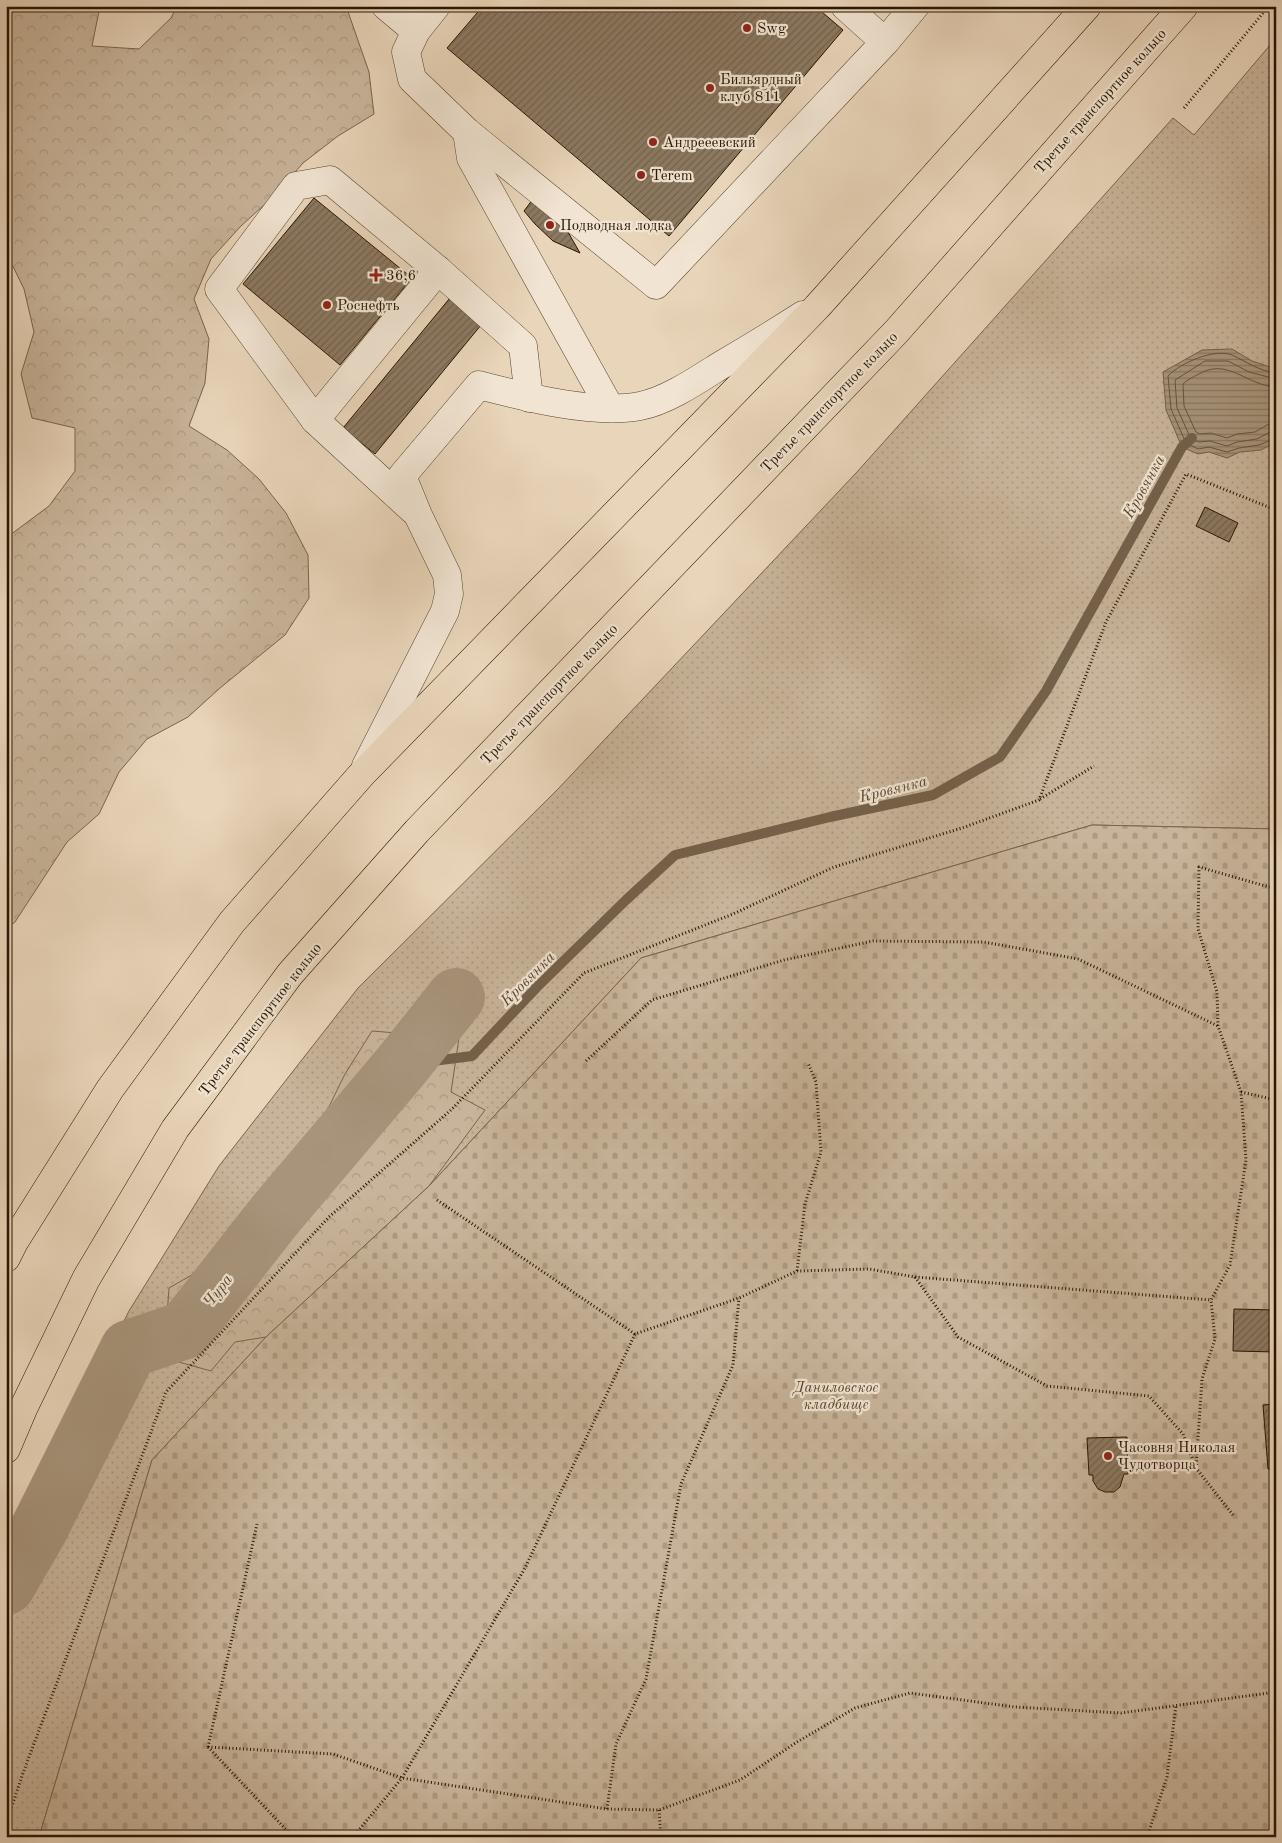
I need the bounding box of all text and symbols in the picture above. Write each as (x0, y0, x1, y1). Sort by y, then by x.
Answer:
marker: Swg (741, 22, 753, 34)
place label: Swg (757, 22, 786, 37)
street label: Третье транспортное кольцо (1032, 27, 1170, 177)
place label: Бильярдный клуб 811 (720, 73, 802, 105)
marker: Бильярдный клуб 811 (704, 82, 716, 94)
marker: Андрееевский (647, 136, 659, 148)
place label: Андрееевский (663, 136, 756, 151)
marker: Terem (635, 169, 647, 181)
place label: Terem (651, 169, 693, 184)
marker: Подводная лодка (544, 219, 556, 231)
place label: Подводная лодка (560, 219, 673, 234)
marker: 36,6 (370, 269, 382, 281)
place label: 36,6 (386, 269, 416, 284)
marker: Роснефть (321, 299, 333, 311)
place label: Роснефть (337, 299, 400, 314)
street label: Третье транспортное кольцо (759, 330, 901, 476)
water label: Кровянка (1120, 452, 1169, 522)
street label: Третье транспортное кольцо (479, 622, 621, 768)
water label: Кровянка (857, 774, 929, 806)
street label: Третье транспортное кольцо (197, 941, 325, 1099)
water label: Кровянка (498, 949, 559, 1010)
water label: Чура (201, 1271, 237, 1311)
park label: Даниловское кладбище (791, 1381, 879, 1413)
place label: Часовня Николая Чудотворца (1118, 1441, 1236, 1473)
marker: Часовня Николая Чудотворца (1102, 1450, 1114, 1462)

